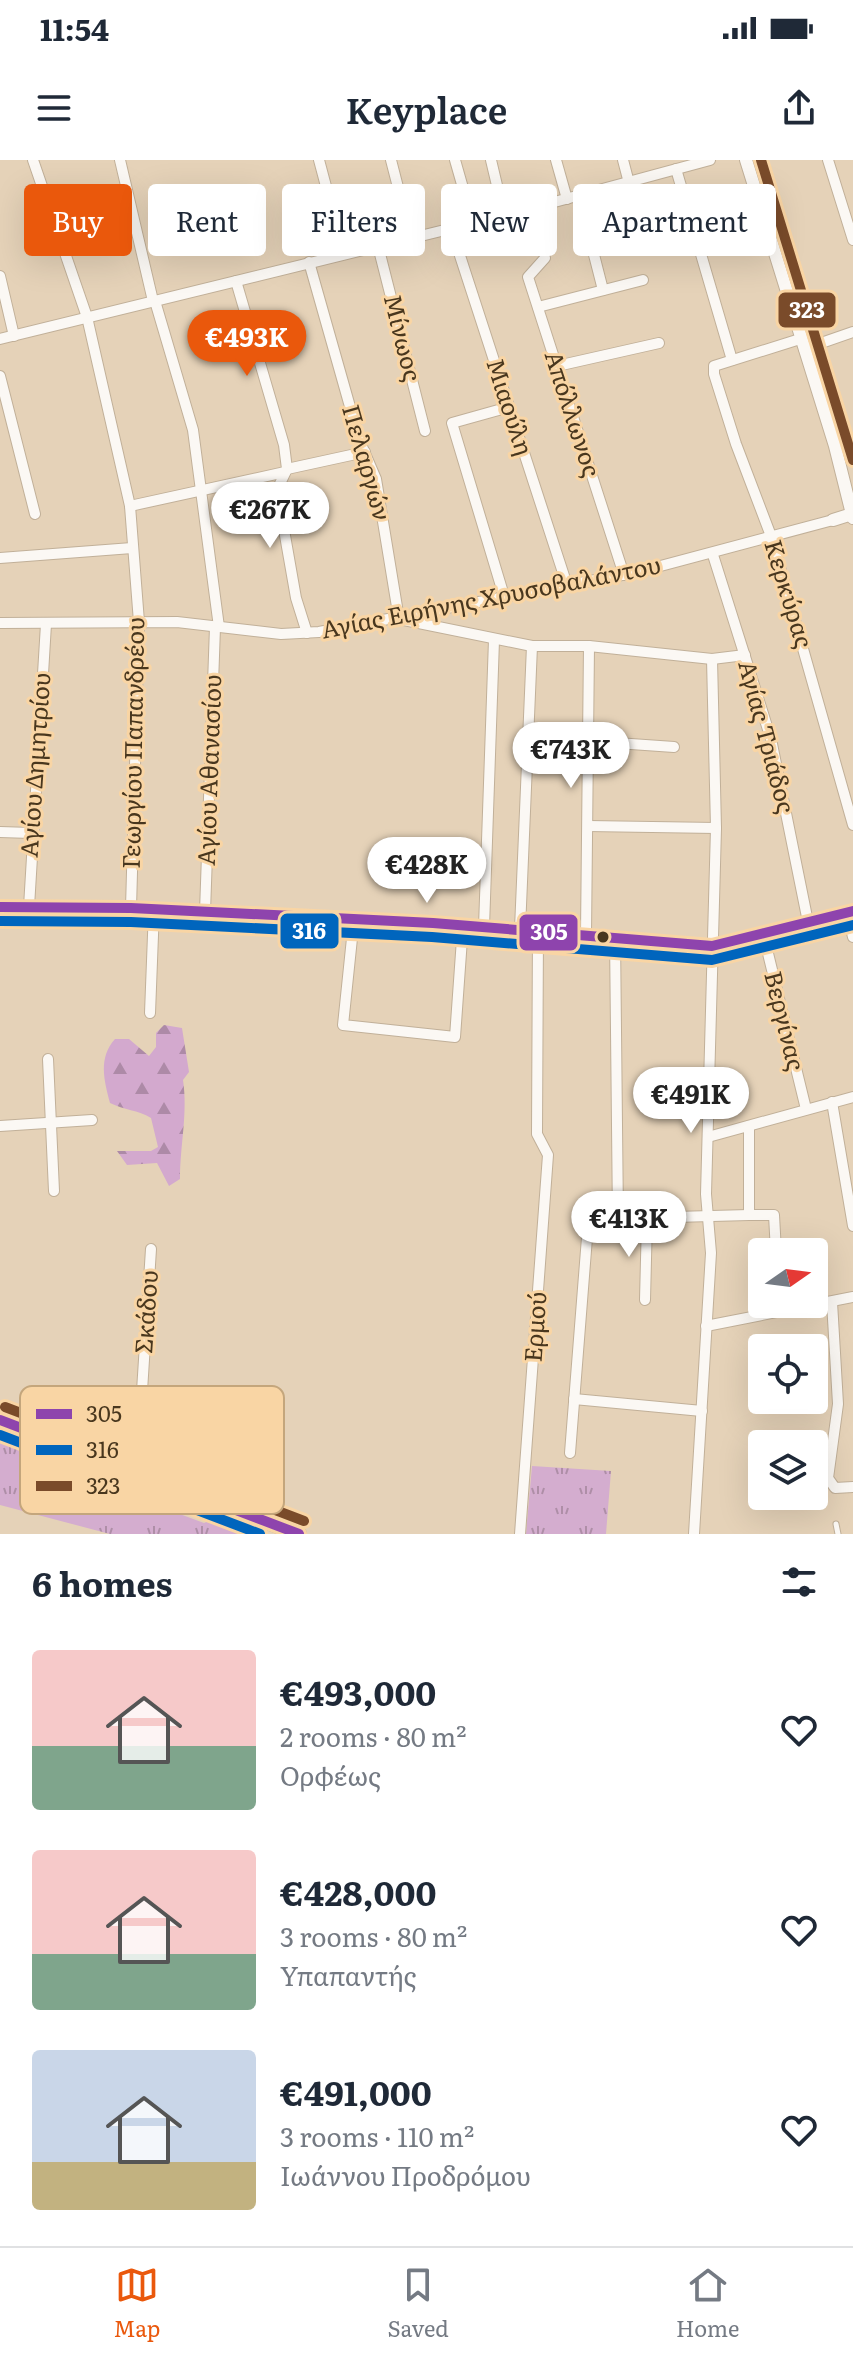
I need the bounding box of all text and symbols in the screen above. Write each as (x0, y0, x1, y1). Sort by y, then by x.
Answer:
text: 11:54 (40, 6, 109, 50)
text: Keyplace (346, 82, 507, 135)
icon: menu (32, 86, 76, 130)
icon: share (777, 86, 821, 130)
chip: Buy (24, 184, 132, 256)
chip: Rent (148, 184, 266, 256)
chip: Filters (282, 184, 425, 256)
chip: New (441, 184, 557, 256)
chip: Apartment (573, 184, 776, 256)
street label: Μίνωος (377, 290, 432, 385)
line badge: 323 (777, 291, 837, 329)
text: 323 (789, 292, 825, 325)
pin: €493K (191, 310, 303, 378)
text: €493K (205, 316, 289, 355)
street label: Απόλλωνος (538, 346, 611, 481)
street label: Μιαούλη (479, 353, 543, 459)
street label: Πελαργών (335, 400, 402, 524)
pin: €267K (214, 482, 326, 550)
text: €267K (229, 488, 311, 527)
street label: Κερκύρας (757, 535, 823, 652)
street label: Αγίας Ειρήνης Χρυσοβαλάντου (318, 545, 663, 646)
street label: Γεωργίου Παπανδρέου (112, 617, 151, 869)
street label: Αγίας Τριάδος (731, 656, 806, 817)
street label: Αγίου Δημητρίου (10, 671, 57, 858)
street label: Αγίου Αθανασίου (187, 674, 228, 866)
pin: €743K (515, 722, 627, 790)
text: €743K (531, 728, 611, 767)
pin: €428K (371, 837, 483, 905)
text: €428K (385, 843, 469, 882)
line badge: 316 (279, 912, 340, 950)
text: 316 (292, 913, 326, 946)
line badge: 305 (518, 913, 579, 952)
text: 305 (530, 914, 568, 947)
unlabelled marker (595, 929, 611, 945)
street label: Βεργίνας (757, 967, 816, 1074)
pin: €491K (635, 1067, 747, 1135)
text: €491K (651, 1073, 731, 1112)
pin: €413K (573, 1191, 685, 1259)
text: €413K (589, 1197, 669, 1236)
north arrow (748, 1238, 828, 1318)
map controls (748, 1238, 828, 1510)
street label: Σκάδου (124, 1269, 165, 1355)
street label: Ερμού (514, 1290, 553, 1363)
button: locate (748, 1334, 828, 1414)
legend (20, 1386, 284, 1514)
text: 305 (86, 1396, 122, 1429)
button: layers (748, 1430, 828, 1510)
text: 316 (86, 1432, 119, 1465)
text: 323 (86, 1468, 120, 1501)
text: 6 homes (32, 1557, 172, 1607)
icon: filters (777, 1560, 821, 1604)
text: €493,000 (280, 1666, 436, 1716)
icon: home (96, 1682, 192, 1778)
icon: heart (777, 1708, 821, 1752)
text: 2 rooms · 80 m² (280, 1716, 467, 1755)
text: Ορφέως (280, 1755, 381, 1794)
text: €428,000 (280, 1866, 436, 1916)
icon: home (96, 1882, 192, 1978)
icon: heart (777, 1908, 821, 1952)
text: 3 rooms · 80 m² (280, 1916, 467, 1955)
text: Υπαπαντής (280, 1955, 417, 1994)
text: €491,000 (280, 2066, 432, 2116)
icon: home (96, 2082, 192, 2178)
icon: heart (777, 2108, 821, 2152)
text: 3 rooms · 110 m² (280, 2116, 474, 2155)
text: Ιωάννου Προδρόμου (280, 2155, 531, 2194)
tab: Map (114, 2263, 160, 2344)
tab: Saved (388, 2263, 449, 2344)
tab: Home (676, 2263, 739, 2344)

